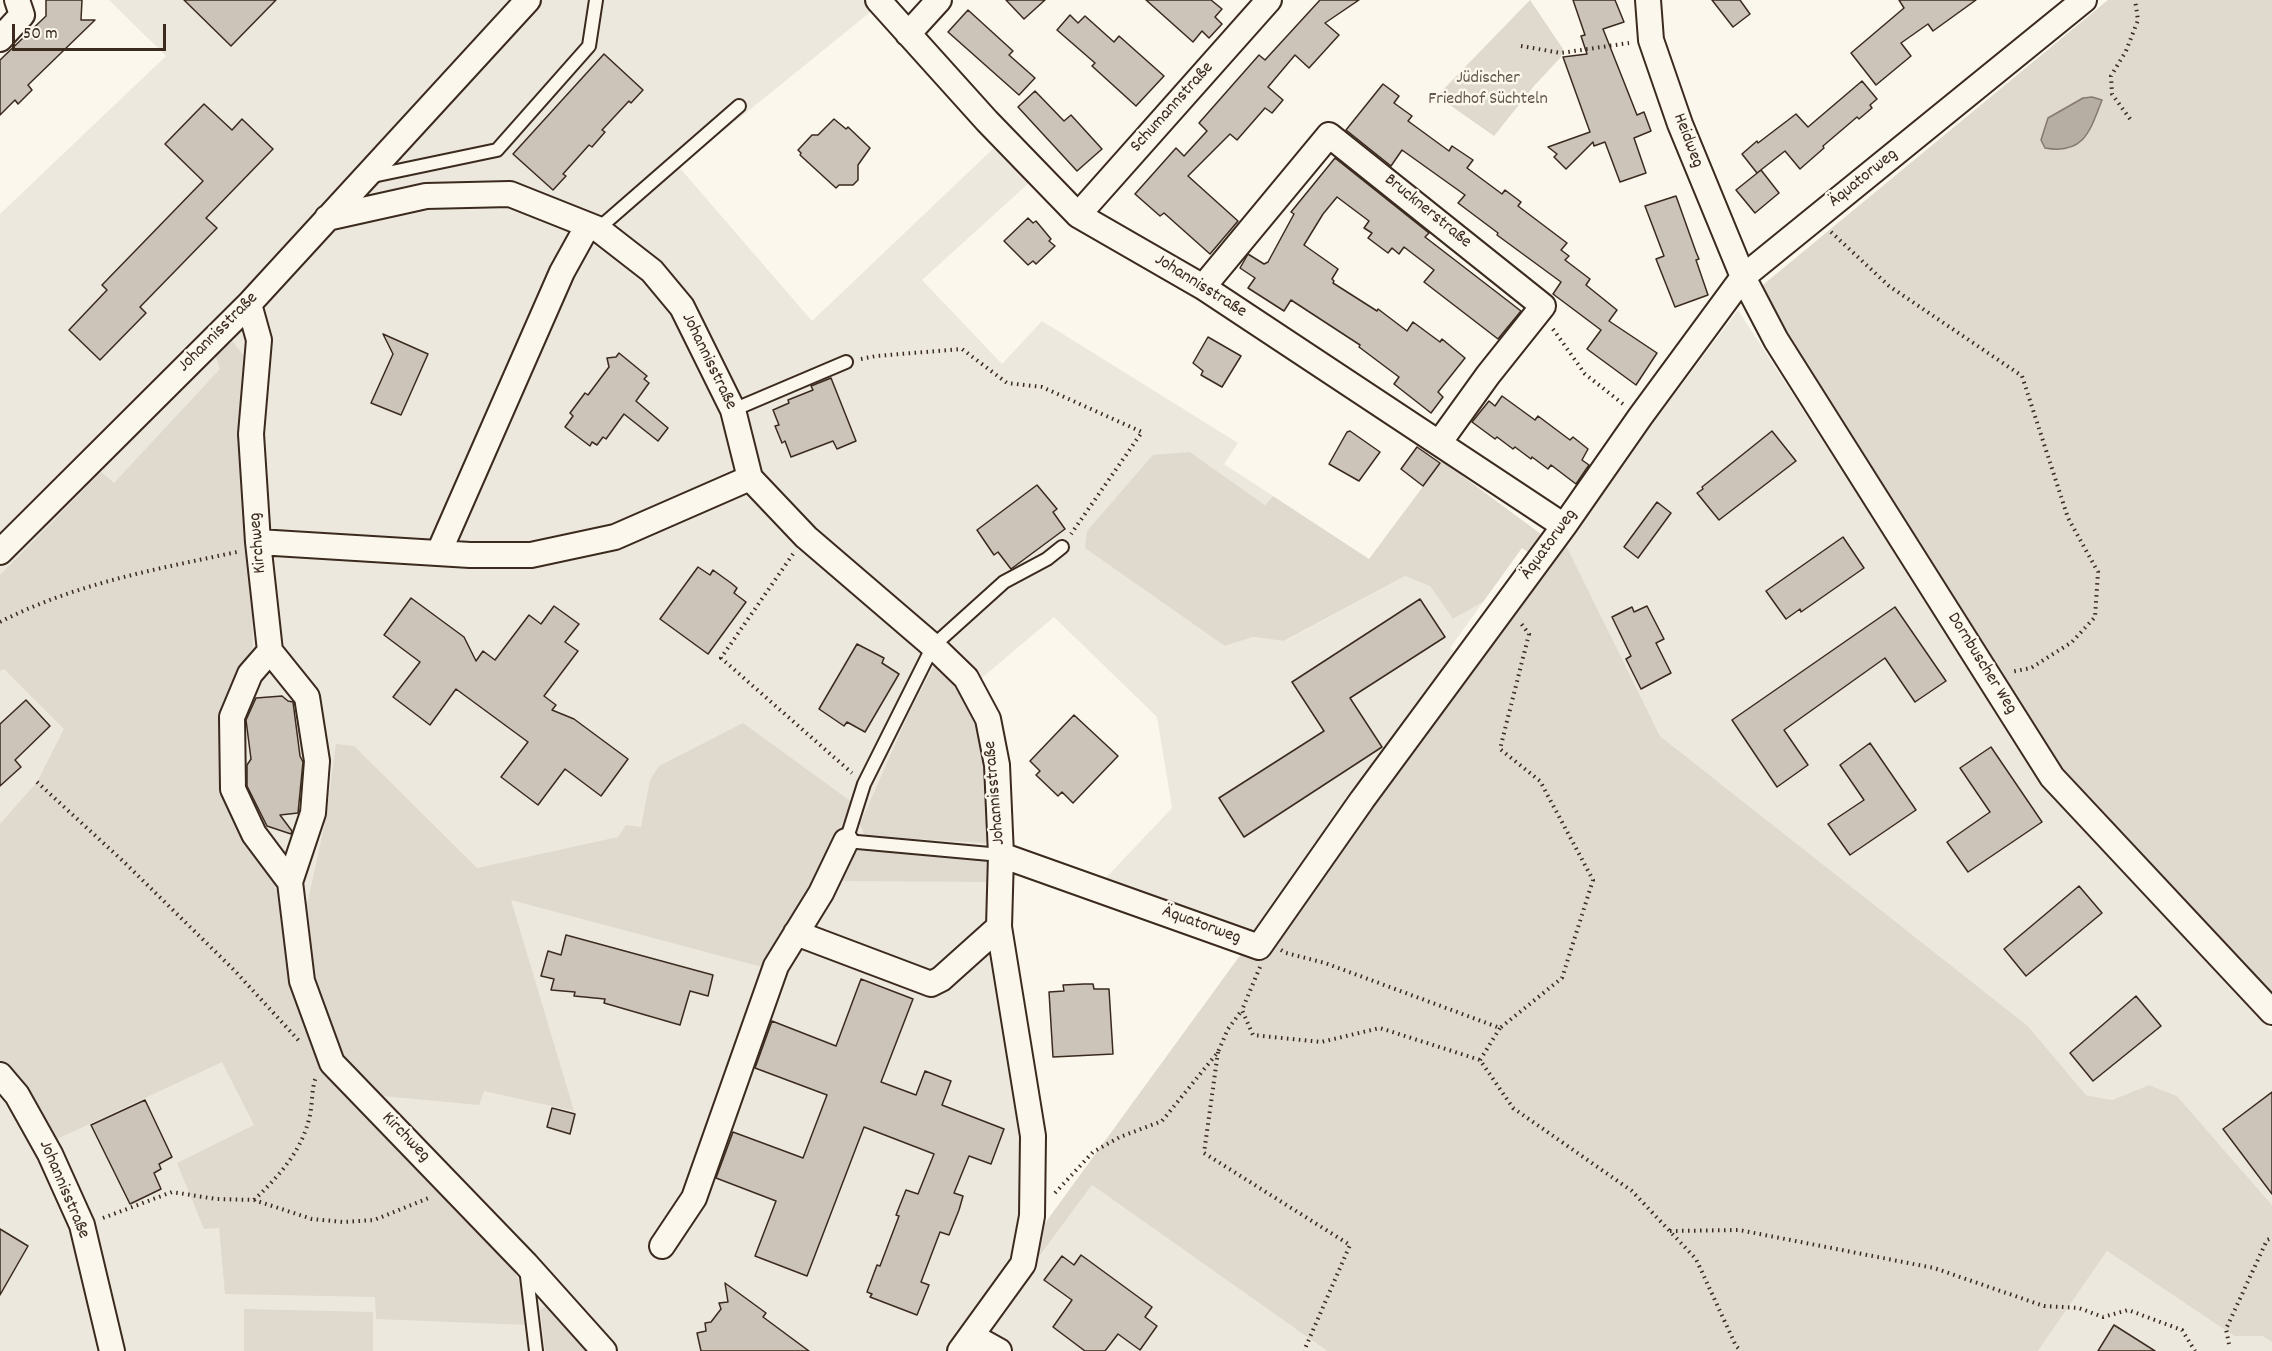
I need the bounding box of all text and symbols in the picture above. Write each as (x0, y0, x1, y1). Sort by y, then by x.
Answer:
scale bar (15, 12, 170, 50)
text: 50 m (23, 22, 58, 47)
street label: Schumannstraße (1127, 58, 1219, 158)
park label: Jüdischer Friedhof Süchteln (1428, 69, 1548, 112)
street label: Heidweg (1667, 111, 1707, 171)
street label: Äquatorweg (1825, 145, 1903, 213)
street label: Brucknerstraße (1379, 170, 1475, 254)
street label: Johannisstraße (1150, 250, 1250, 324)
street label: Johannisstraße (174, 288, 264, 378)
street label: Johannisstraße (675, 310, 741, 414)
street label: Äquatorweg (1517, 505, 1583, 585)
street label: Kirchweg (246, 512, 272, 574)
street label: Dornbuscher Weg (1941, 609, 2021, 719)
street label: Johannisstraße (981, 740, 1011, 846)
street label: Äquatorweg (1159, 902, 1243, 950)
street label: Kirchweg (376, 1108, 434, 1168)
street label: Johannisstraße (33, 1138, 93, 1242)

